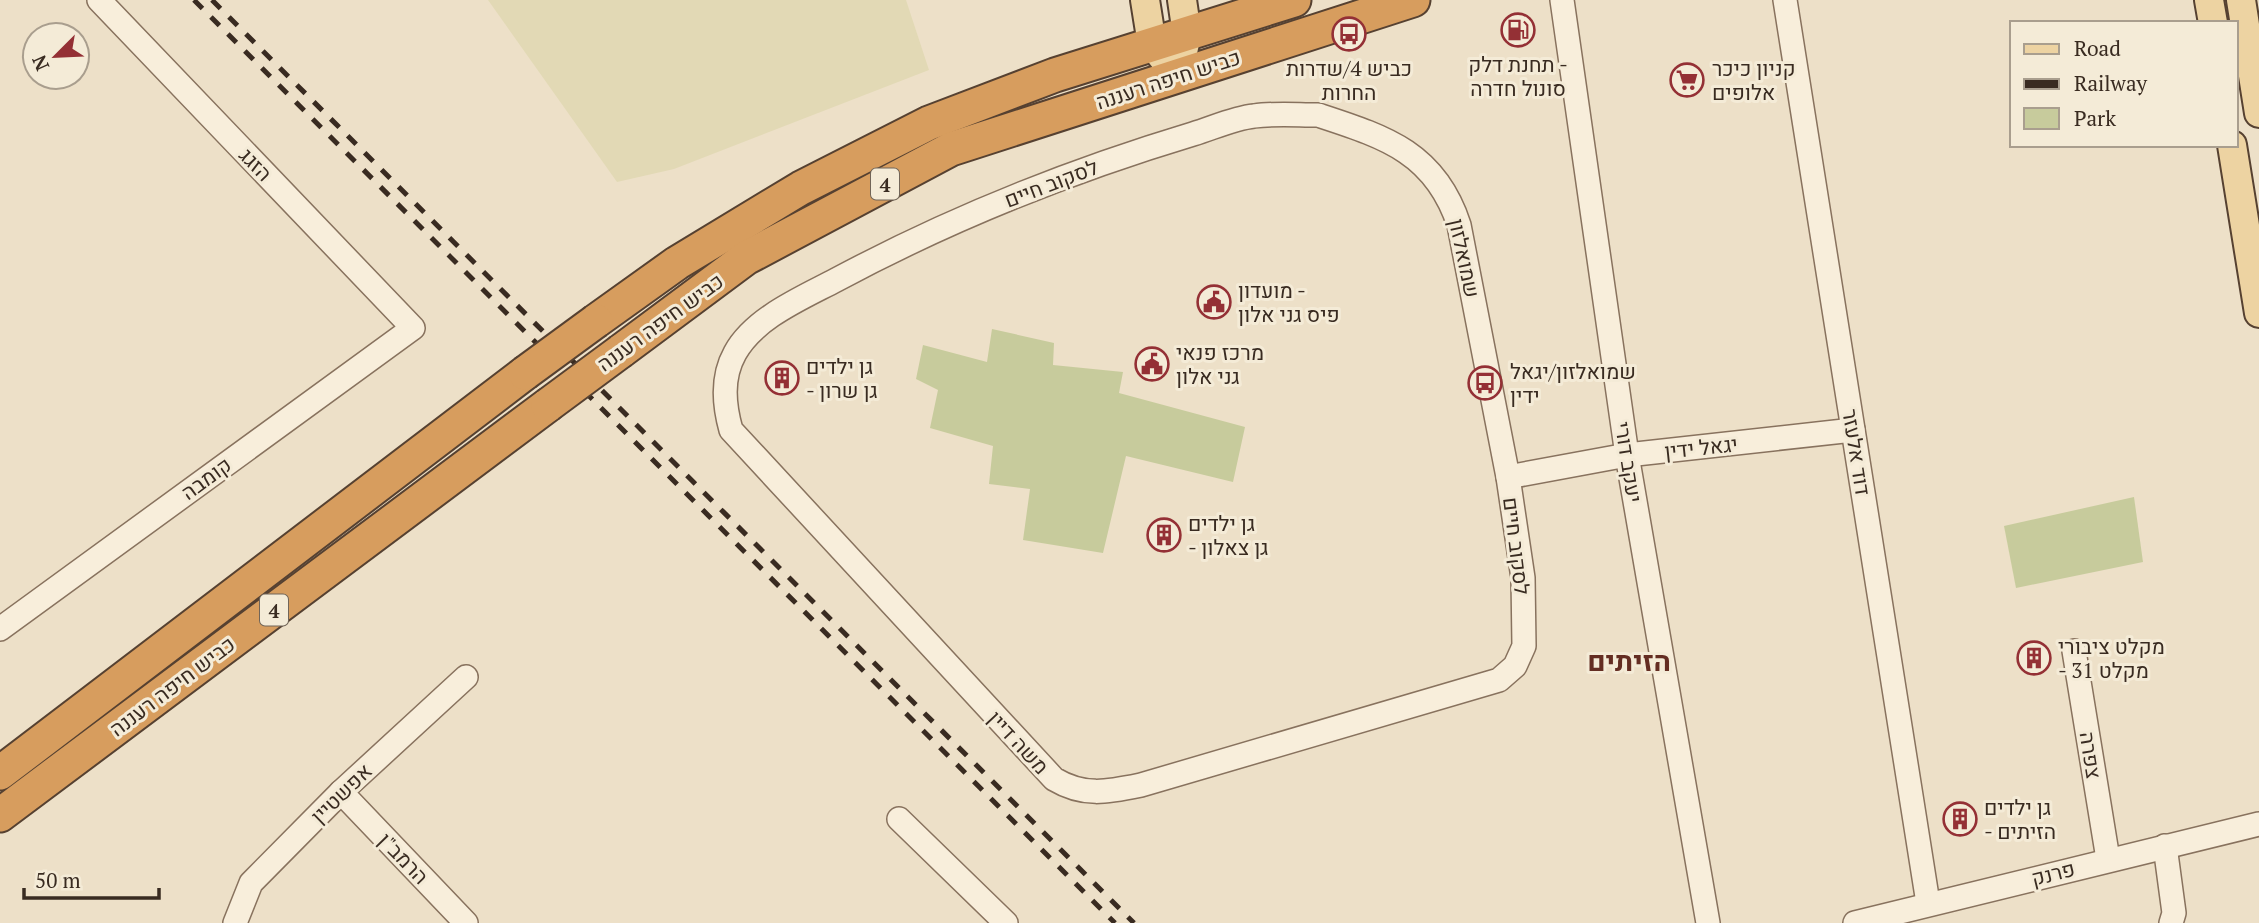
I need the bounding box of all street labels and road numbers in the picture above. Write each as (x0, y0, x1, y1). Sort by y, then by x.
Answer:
street label: כביש חיפה רעננה (1092, 42, 1244, 116)
street label: הזגג (233, 141, 279, 187)
street label: לסקוב חיים (1000, 152, 1102, 214)
road number: 4 (871, 168, 899, 200)
street label: שמואלזון (1443, 216, 1487, 300)
street label: כביש חיפה רעננה (591, 267, 729, 377)
street label: דוד אלעזר (1836, 407, 1878, 497)
street label: יעקב דורי (1609, 420, 1649, 504)
street label: יגאל ידין (1663, 429, 1739, 465)
street label: קומבה (175, 450, 237, 506)
street label: לסקוב חיים (1497, 495, 1537, 597)
road number: 4 (260, 594, 288, 625)
street label: כביש חיפה רעננה (104, 630, 240, 742)
street label: משה דיין (982, 704, 1056, 780)
street label: צפרה (2073, 729, 2109, 781)
street label: אפשטיין (304, 757, 378, 829)
street label: הרמב"ן (373, 826, 435, 890)
street label: פרנק (2028, 854, 2078, 892)

